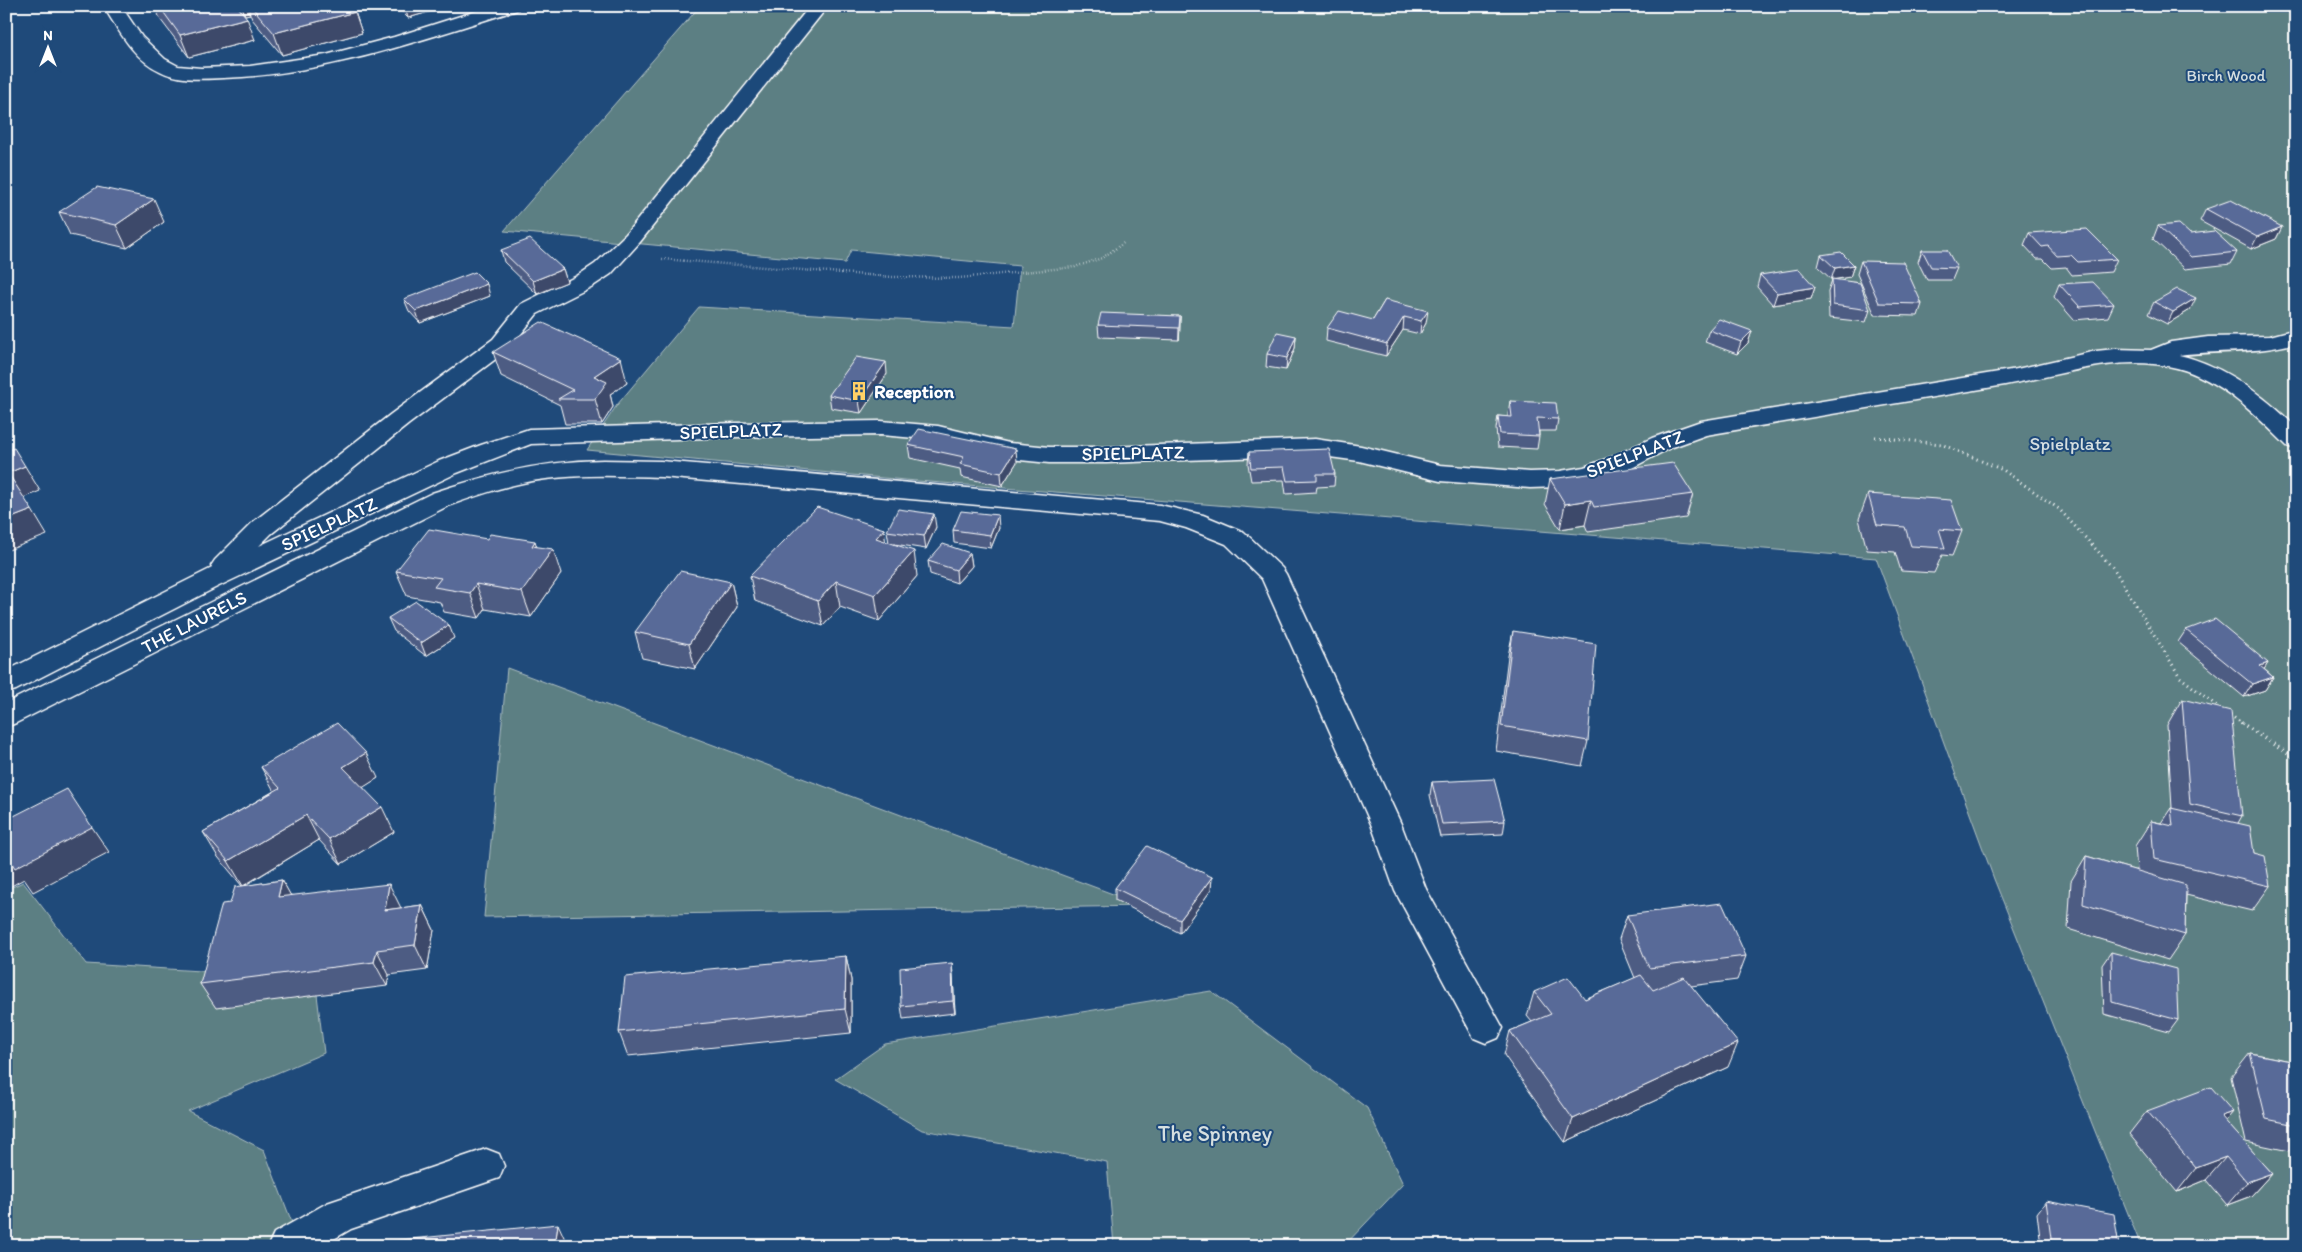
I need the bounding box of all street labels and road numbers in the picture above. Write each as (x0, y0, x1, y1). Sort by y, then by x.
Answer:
street label: SPIELPLATZ (679, 418, 783, 444)
street label: SPIELPLATZ (1583, 425, 1687, 483)
street label: SPIELPLATZ (1081, 441, 1185, 465)
street label: SPIELPLATZ (277, 492, 381, 556)
street label: THE LAURELS (137, 586, 251, 658)

